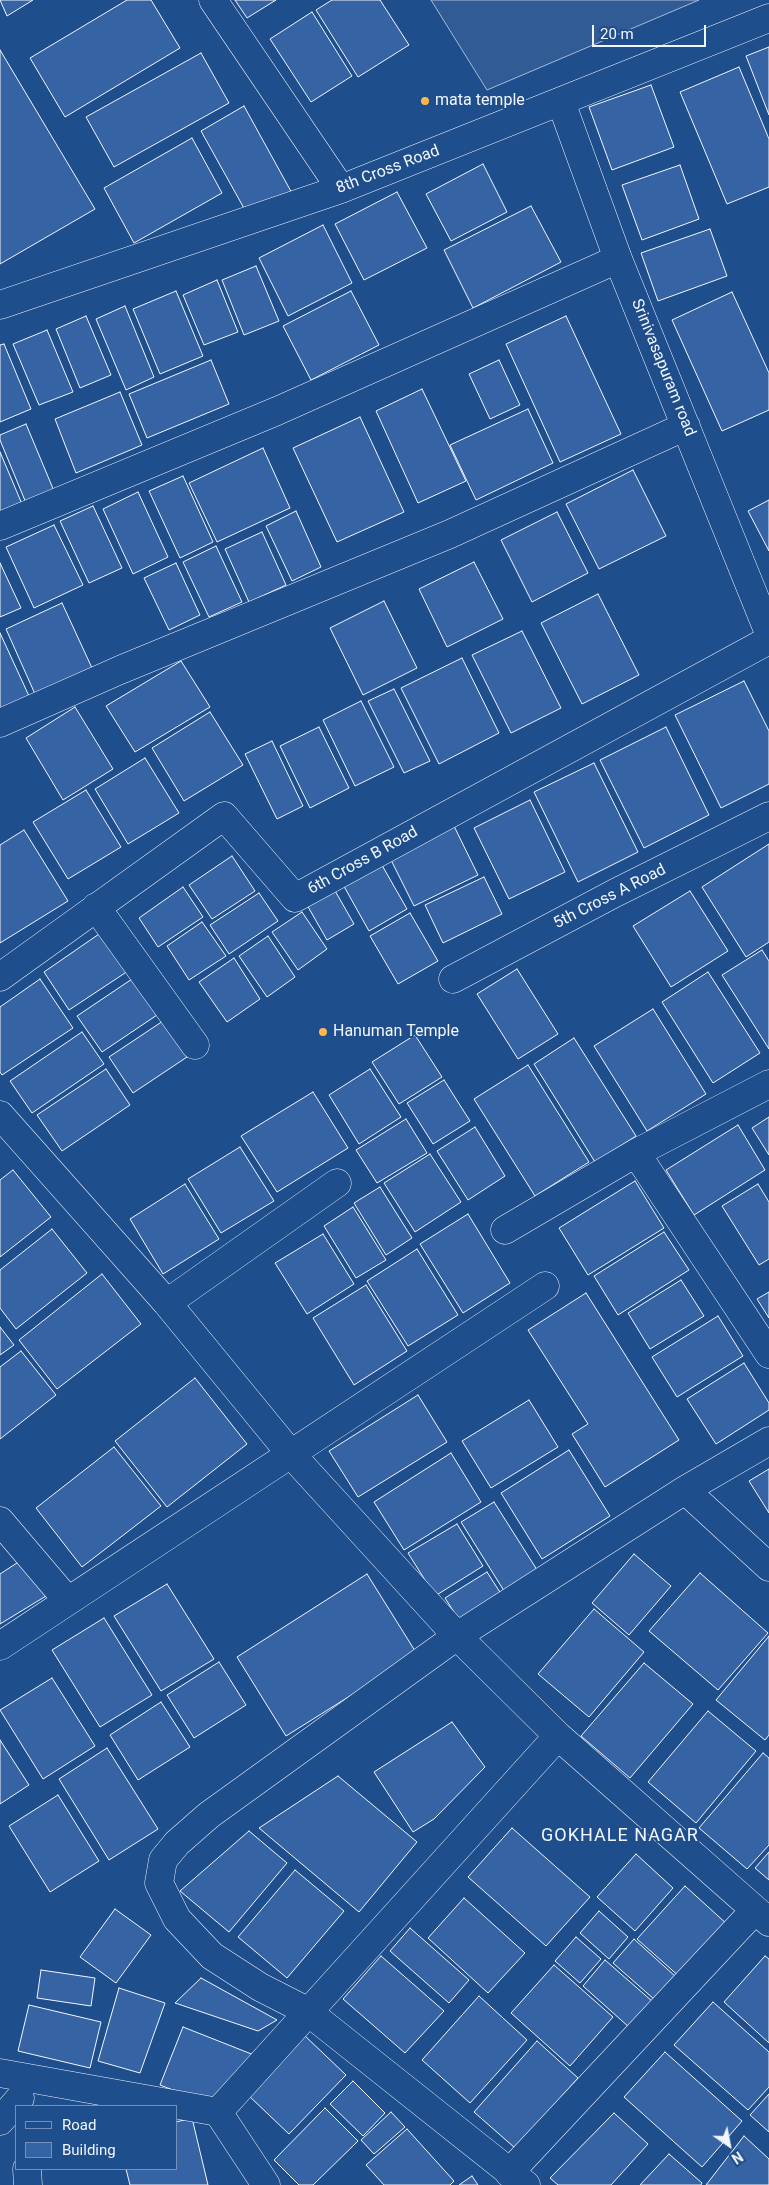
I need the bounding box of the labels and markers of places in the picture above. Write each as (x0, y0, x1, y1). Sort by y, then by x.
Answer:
place label: mata temple (435, 91, 525, 111)
marker: mata temple (419, 95, 431, 107)
place label: Hanuman Temple (333, 1022, 459, 1042)
marker: Hanuman Temple (317, 1026, 329, 1038)

